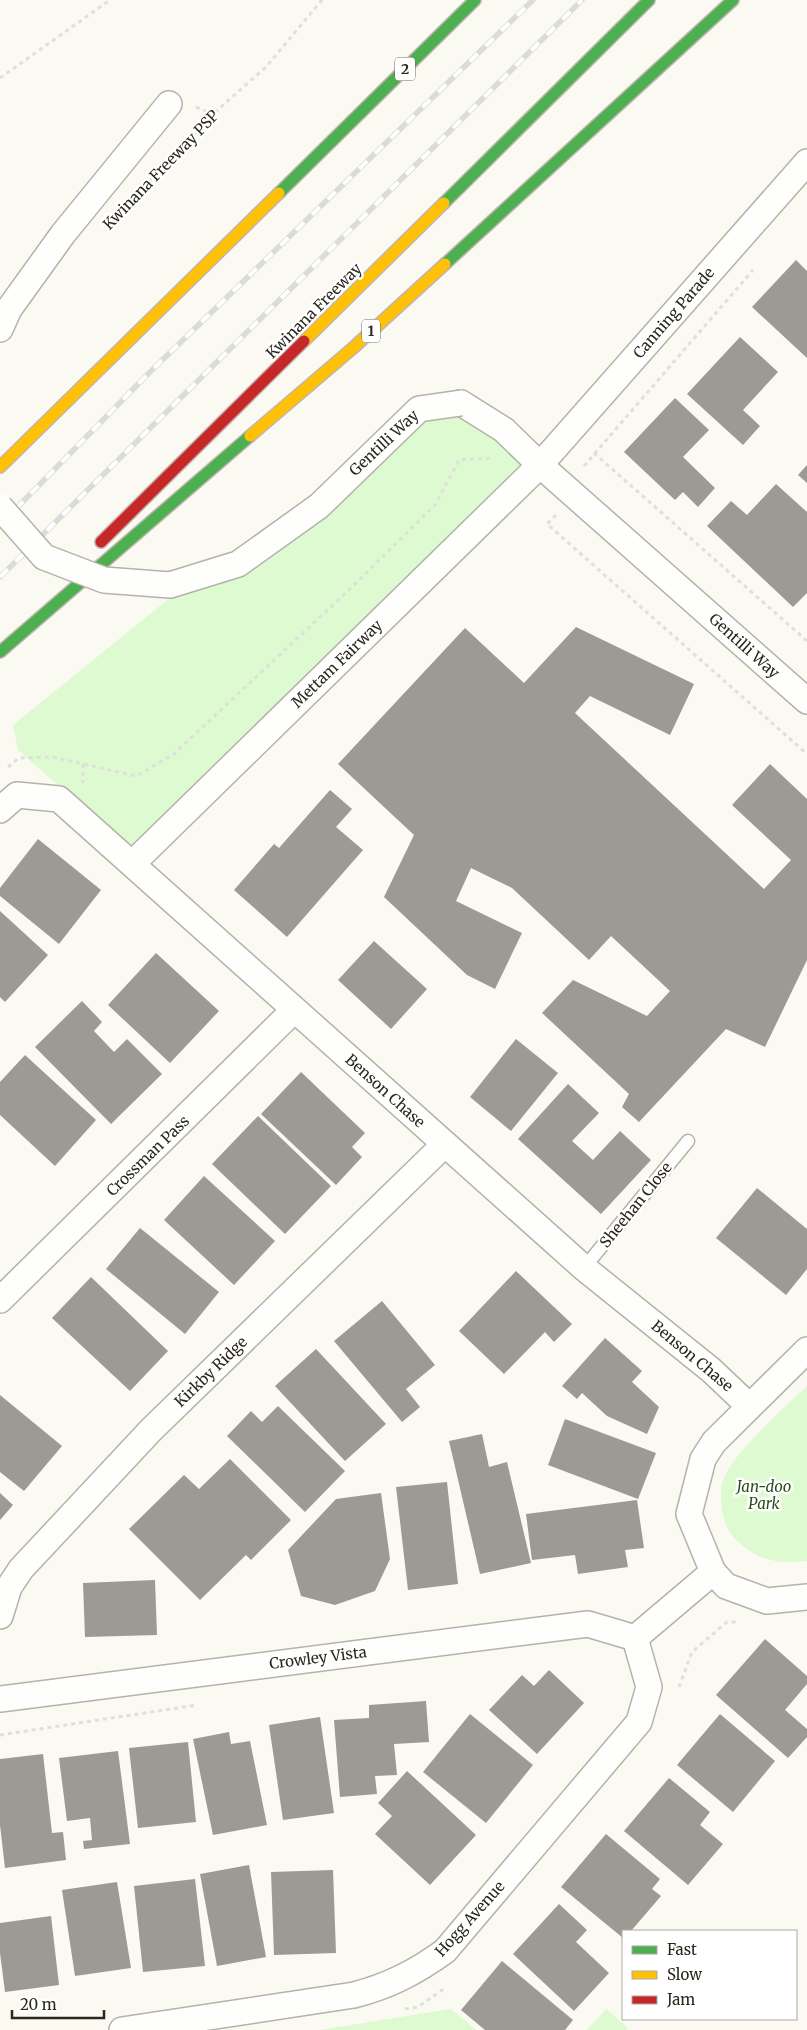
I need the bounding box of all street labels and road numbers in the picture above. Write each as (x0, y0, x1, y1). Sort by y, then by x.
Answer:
road number: 2 (395, 58, 415, 80)
street label: Kwinana Freeway PSP (99, 106, 223, 233)
street label: Kwinana Freeway (262, 259, 366, 362)
street label: Canning Parade (629, 263, 718, 362)
road number: 1 (362, 320, 380, 342)
street label: Gentilli Way (345, 405, 423, 480)
street label: Gentilli Way (705, 609, 784, 682)
street label: Mettam Fairway (287, 615, 386, 712)
street label: Benson Chase (341, 1050, 429, 1132)
street label: Crossman Pass (102, 1111, 193, 1200)
street label: Sheehan Close (595, 1158, 676, 1251)
street label: Benson Chase (648, 1316, 737, 1395)
street label: Kirkby Ridge (170, 1332, 251, 1411)
street label: Crowley Vista (268, 1642, 368, 1673)
street label: Hogg Avenue (431, 1877, 509, 1960)

